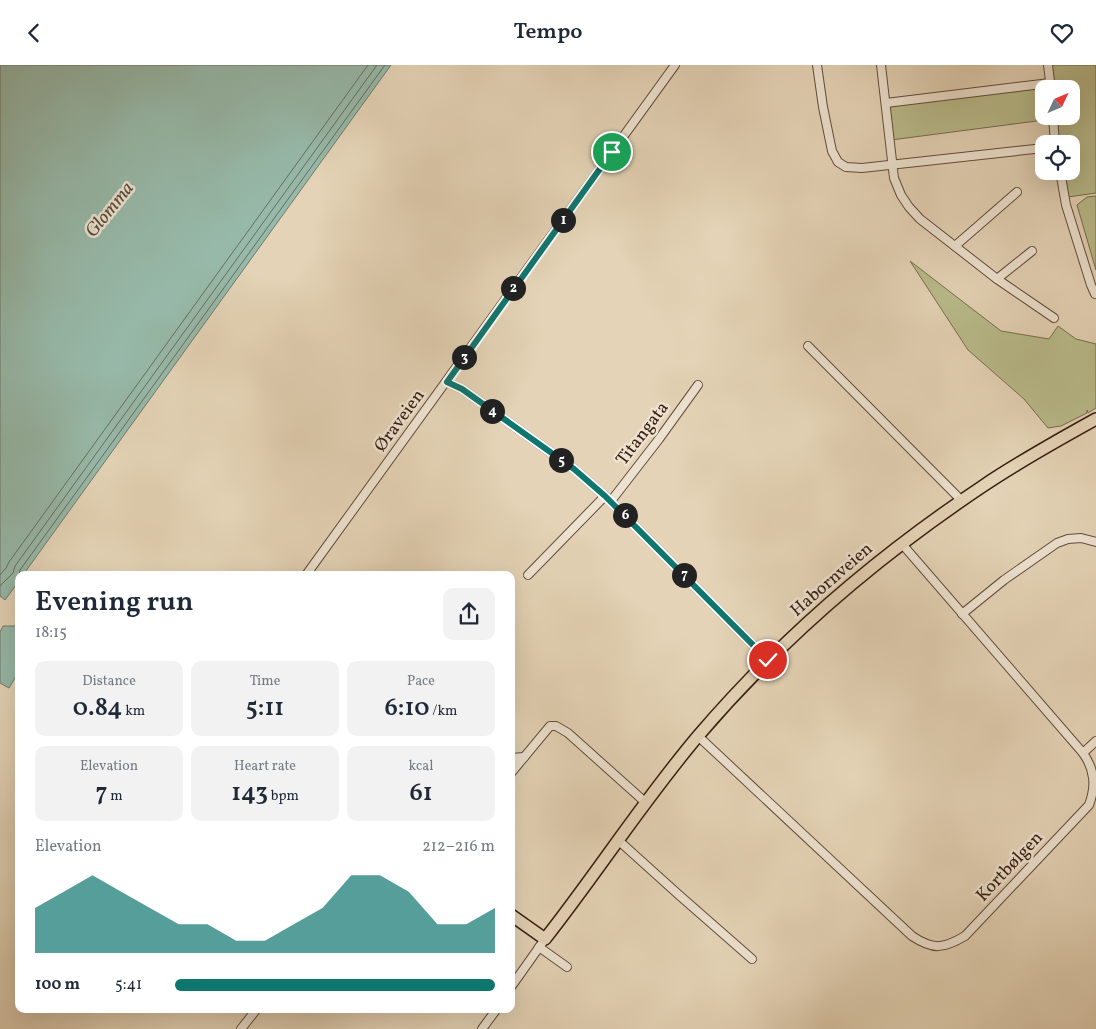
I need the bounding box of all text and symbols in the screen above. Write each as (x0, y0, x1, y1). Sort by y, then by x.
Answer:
text: Tempo (513, 17, 583, 48)
icon: back (20, 19, 48, 47)
icon: heart (1048, 19, 1076, 47)
north arrow (1035, 80, 1080, 125)
map controls (1035, 80, 1080, 180)
pin (591, 131, 633, 173)
button: locate (1035, 135, 1080, 180)
icon: arrive (598, 138, 626, 166)
water label: Glomma (80, 177, 141, 243)
pin: 1 (550, 207, 576, 233)
text: 1 (561, 211, 566, 230)
pin: 2 (500, 275, 526, 301)
text: 2 (510, 279, 517, 298)
pin: 3 (452, 345, 476, 369)
text: 3 (461, 348, 468, 367)
street label: Øraveien (369, 384, 431, 457)
street label: Titangata (611, 397, 675, 471)
pin: 4 (480, 399, 504, 423)
text: 4 (488, 402, 497, 421)
pin: 5 (548, 447, 574, 473)
text: 5 (558, 451, 565, 470)
pin: 6 (612, 503, 638, 527)
text: 6 (622, 506, 629, 525)
street label: Habornveien (785, 537, 879, 623)
pin: 7 (672, 563, 696, 587)
text: 7 (681, 566, 688, 585)
text: Evening run (35, 583, 194, 622)
button: share (443, 588, 495, 640)
text: 18:15 (35, 622, 67, 644)
pin (747, 639, 789, 681)
icon: check (754, 646, 782, 674)
text: Distance (82, 672, 136, 691)
text: Time (250, 672, 280, 691)
text: Pace (407, 672, 435, 691)
text: 0.84 (73, 691, 122, 726)
text: 5:11 (246, 691, 284, 726)
text: 6:10 (384, 691, 430, 726)
text: km (122, 702, 145, 721)
text: /km (430, 702, 458, 721)
text: Elevation (80, 757, 138, 776)
text: Heart rate (234, 757, 296, 776)
text: kcal (409, 757, 433, 776)
text: 7 (95, 776, 107, 811)
text: 143 (231, 776, 268, 811)
text: 61 (409, 776, 433, 811)
text: m (107, 787, 123, 806)
text: bpm (268, 787, 299, 806)
street label: Kortbølgen (971, 826, 1049, 908)
text: Elevation (35, 836, 102, 858)
text: 212–216 m (422, 836, 495, 858)
text: 100 m (35, 974, 80, 996)
text: 5:41 (115, 974, 142, 996)

